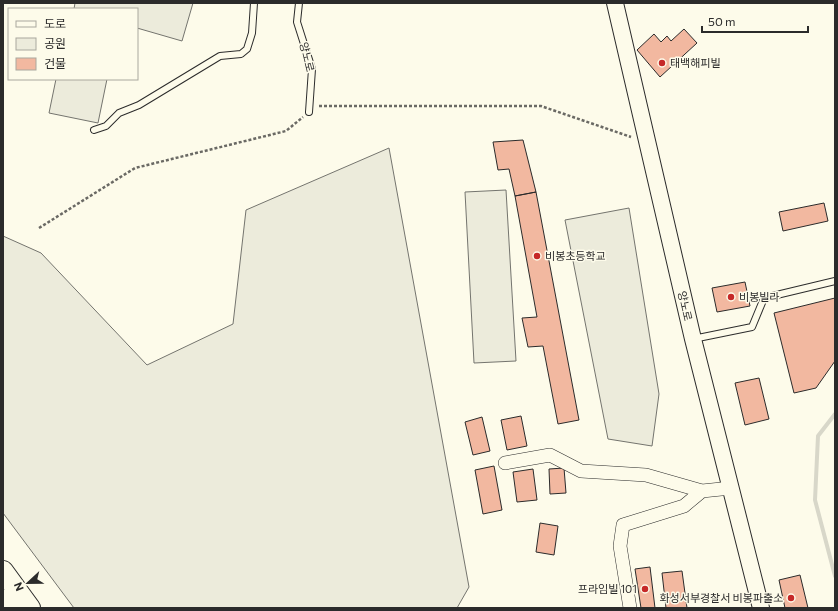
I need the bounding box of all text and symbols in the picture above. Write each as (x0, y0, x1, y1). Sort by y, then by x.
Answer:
legend (8, 8, 138, 80)
scale bar (702, 8, 808, 34)
text: 50 m (708, 14, 736, 28)
text: 도로 (44, 16, 66, 30)
text: 공원 (44, 36, 66, 50)
street label: 양노로 (298, 41, 317, 73)
text: 건물 (44, 56, 66, 70)
place label: 태백해피빌 (670, 56, 721, 69)
marker: 태백해피빌 (657, 58, 667, 68)
place label: 비봉초등학교 (545, 249, 606, 262)
marker: 비봉초등학교 (532, 251, 542, 261)
street label: 양노로 (676, 290, 695, 322)
place label: 비봉빌라 (739, 290, 779, 303)
marker: 비봉빌라 (726, 292, 736, 302)
north arrow (8, 563, 48, 603)
text: N (11, 581, 26, 593)
place label: 프라임빌 101 (578, 582, 637, 595)
marker: 프라임빌 101 (640, 584, 650, 594)
place label: 화성서부경찰서 비봉파출소 (659, 591, 783, 604)
marker: 화성서부경찰서 비봉파출소 (786, 593, 796, 603)

